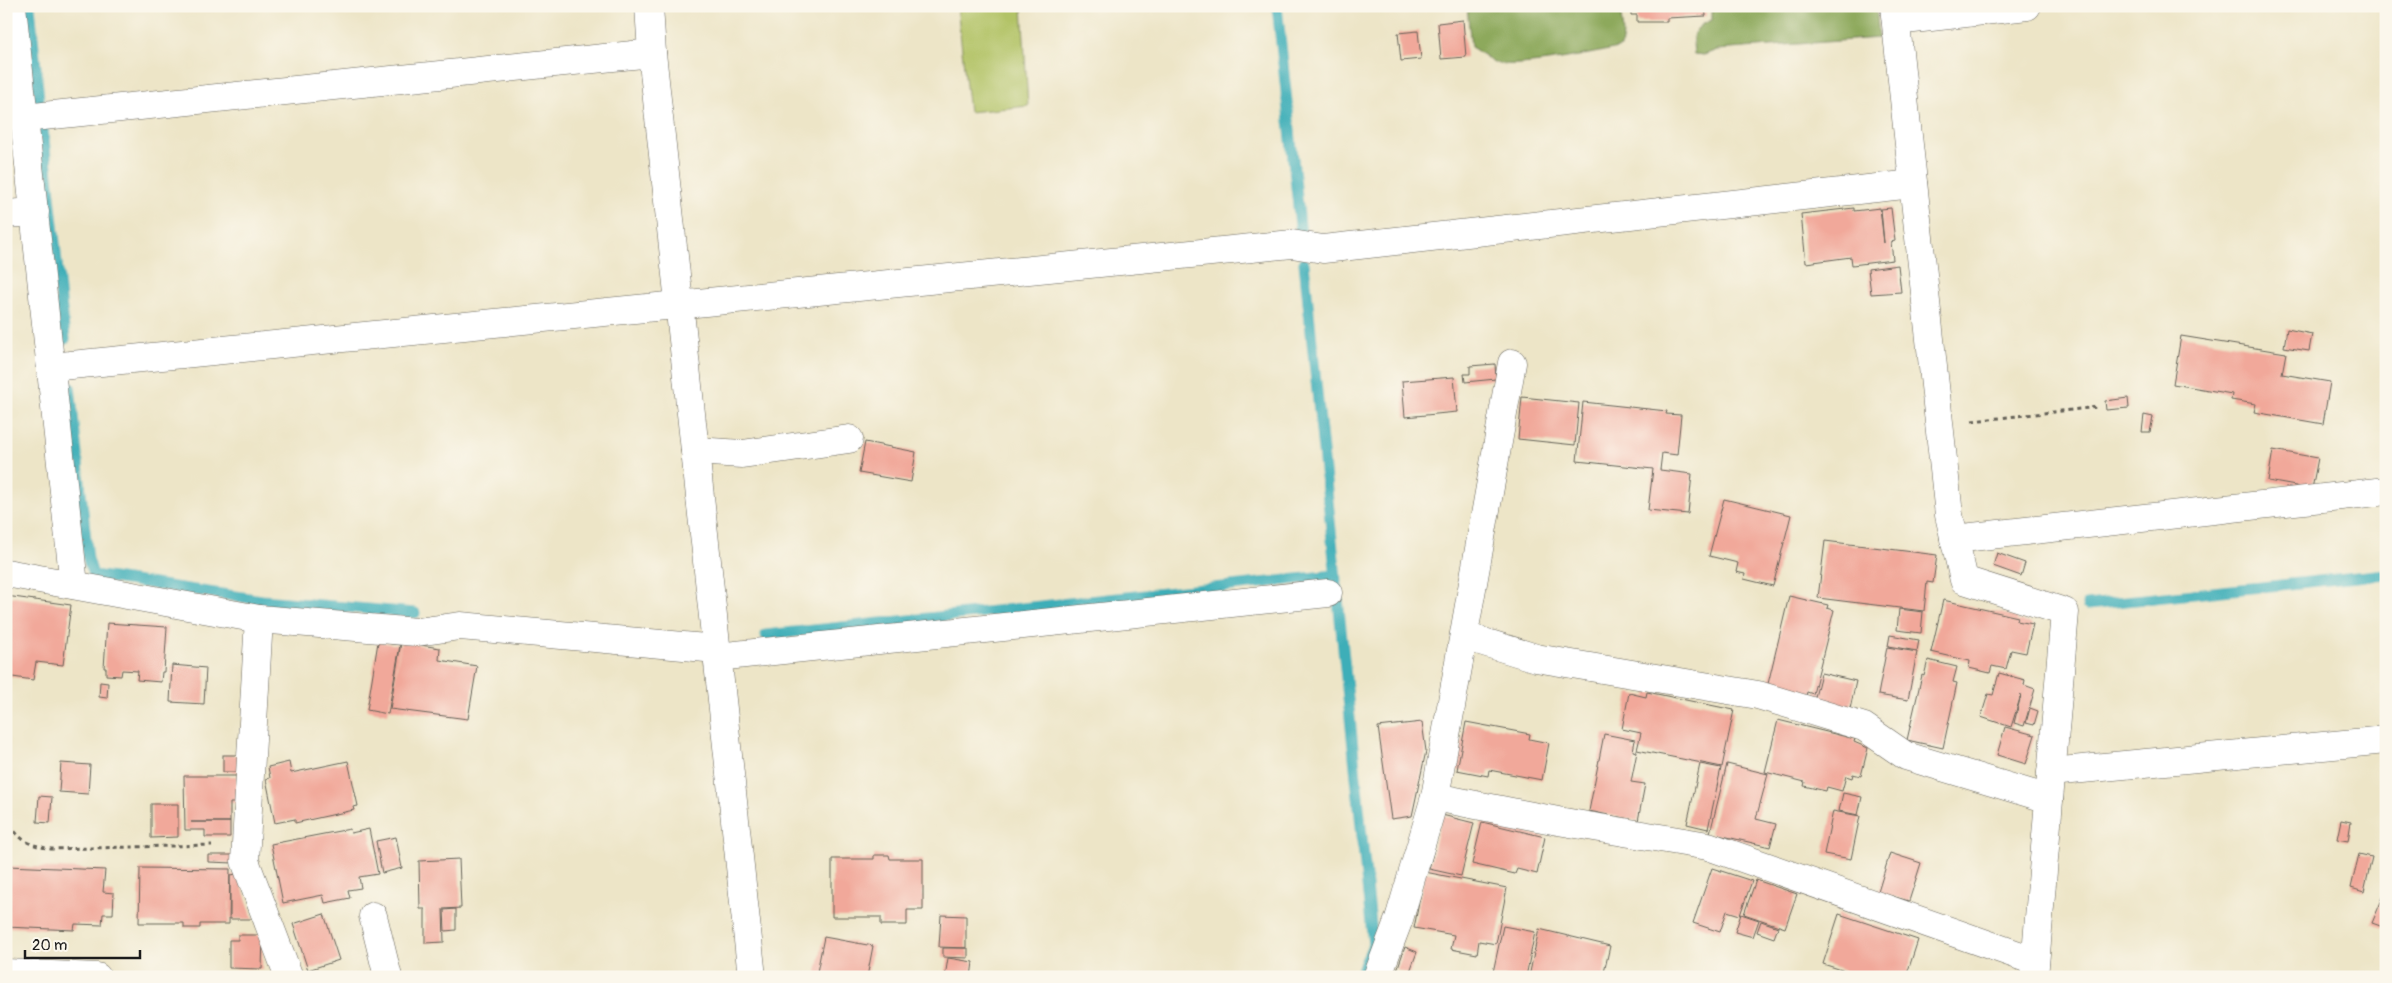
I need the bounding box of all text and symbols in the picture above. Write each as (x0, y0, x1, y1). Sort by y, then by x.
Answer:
scale bar (25, 928, 140, 960)
text: 20 m (32, 936, 67, 955)

